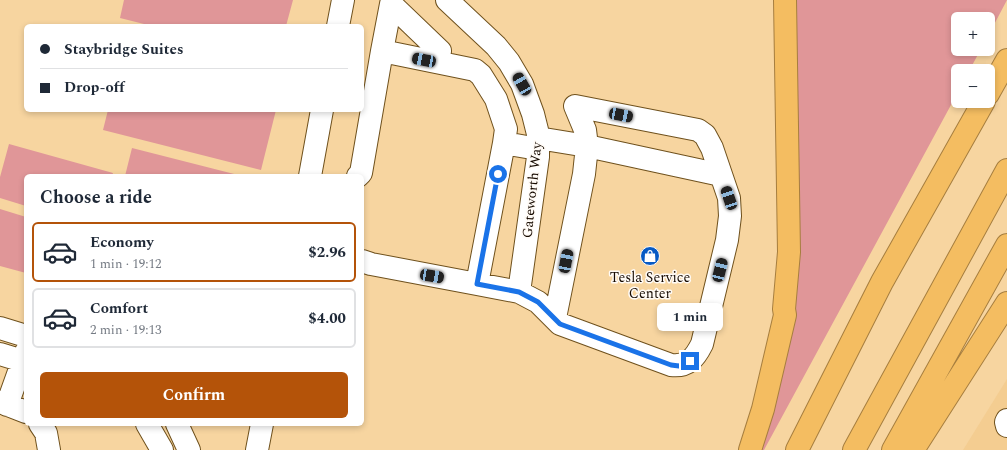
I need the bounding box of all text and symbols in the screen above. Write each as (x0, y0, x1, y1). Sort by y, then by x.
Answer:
map controls (951, 12, 995, 108)
button: + (951, 12, 995, 56)
text: Staybridge Suites (64, 38, 183, 61)
car (411, 52, 437, 68)
button: − (951, 64, 995, 108)
car (511, 71, 533, 97)
text: Drop-off (64, 76, 125, 99)
car (608, 107, 634, 123)
street label: Gateworth Way (517, 140, 548, 239)
route start (489, 165, 507, 183)
text: Choose a ride (40, 184, 152, 211)
car (719, 185, 739, 211)
text: Economy (90, 231, 154, 254)
icon: car (42, 234, 78, 270)
text: $2.96 (308, 241, 346, 264)
shop icon: Tesla Service Center (639, 245, 661, 267)
car (558, 248, 574, 274)
text: 1 min · 19:12 (90, 254, 162, 274)
car (711, 257, 729, 283)
place label: Tesla Service Center (610, 267, 691, 304)
car (419, 268, 445, 284)
text: Comfort (90, 297, 148, 320)
icon: car (42, 300, 78, 336)
callout: 1 min (657, 303, 723, 331)
text: $4.00 (308, 307, 346, 330)
text: 1 min (673, 307, 707, 327)
text: 2 min · 19:13 (90, 320, 162, 340)
route end (681, 352, 699, 370)
button: Confirm (40, 372, 348, 418)

